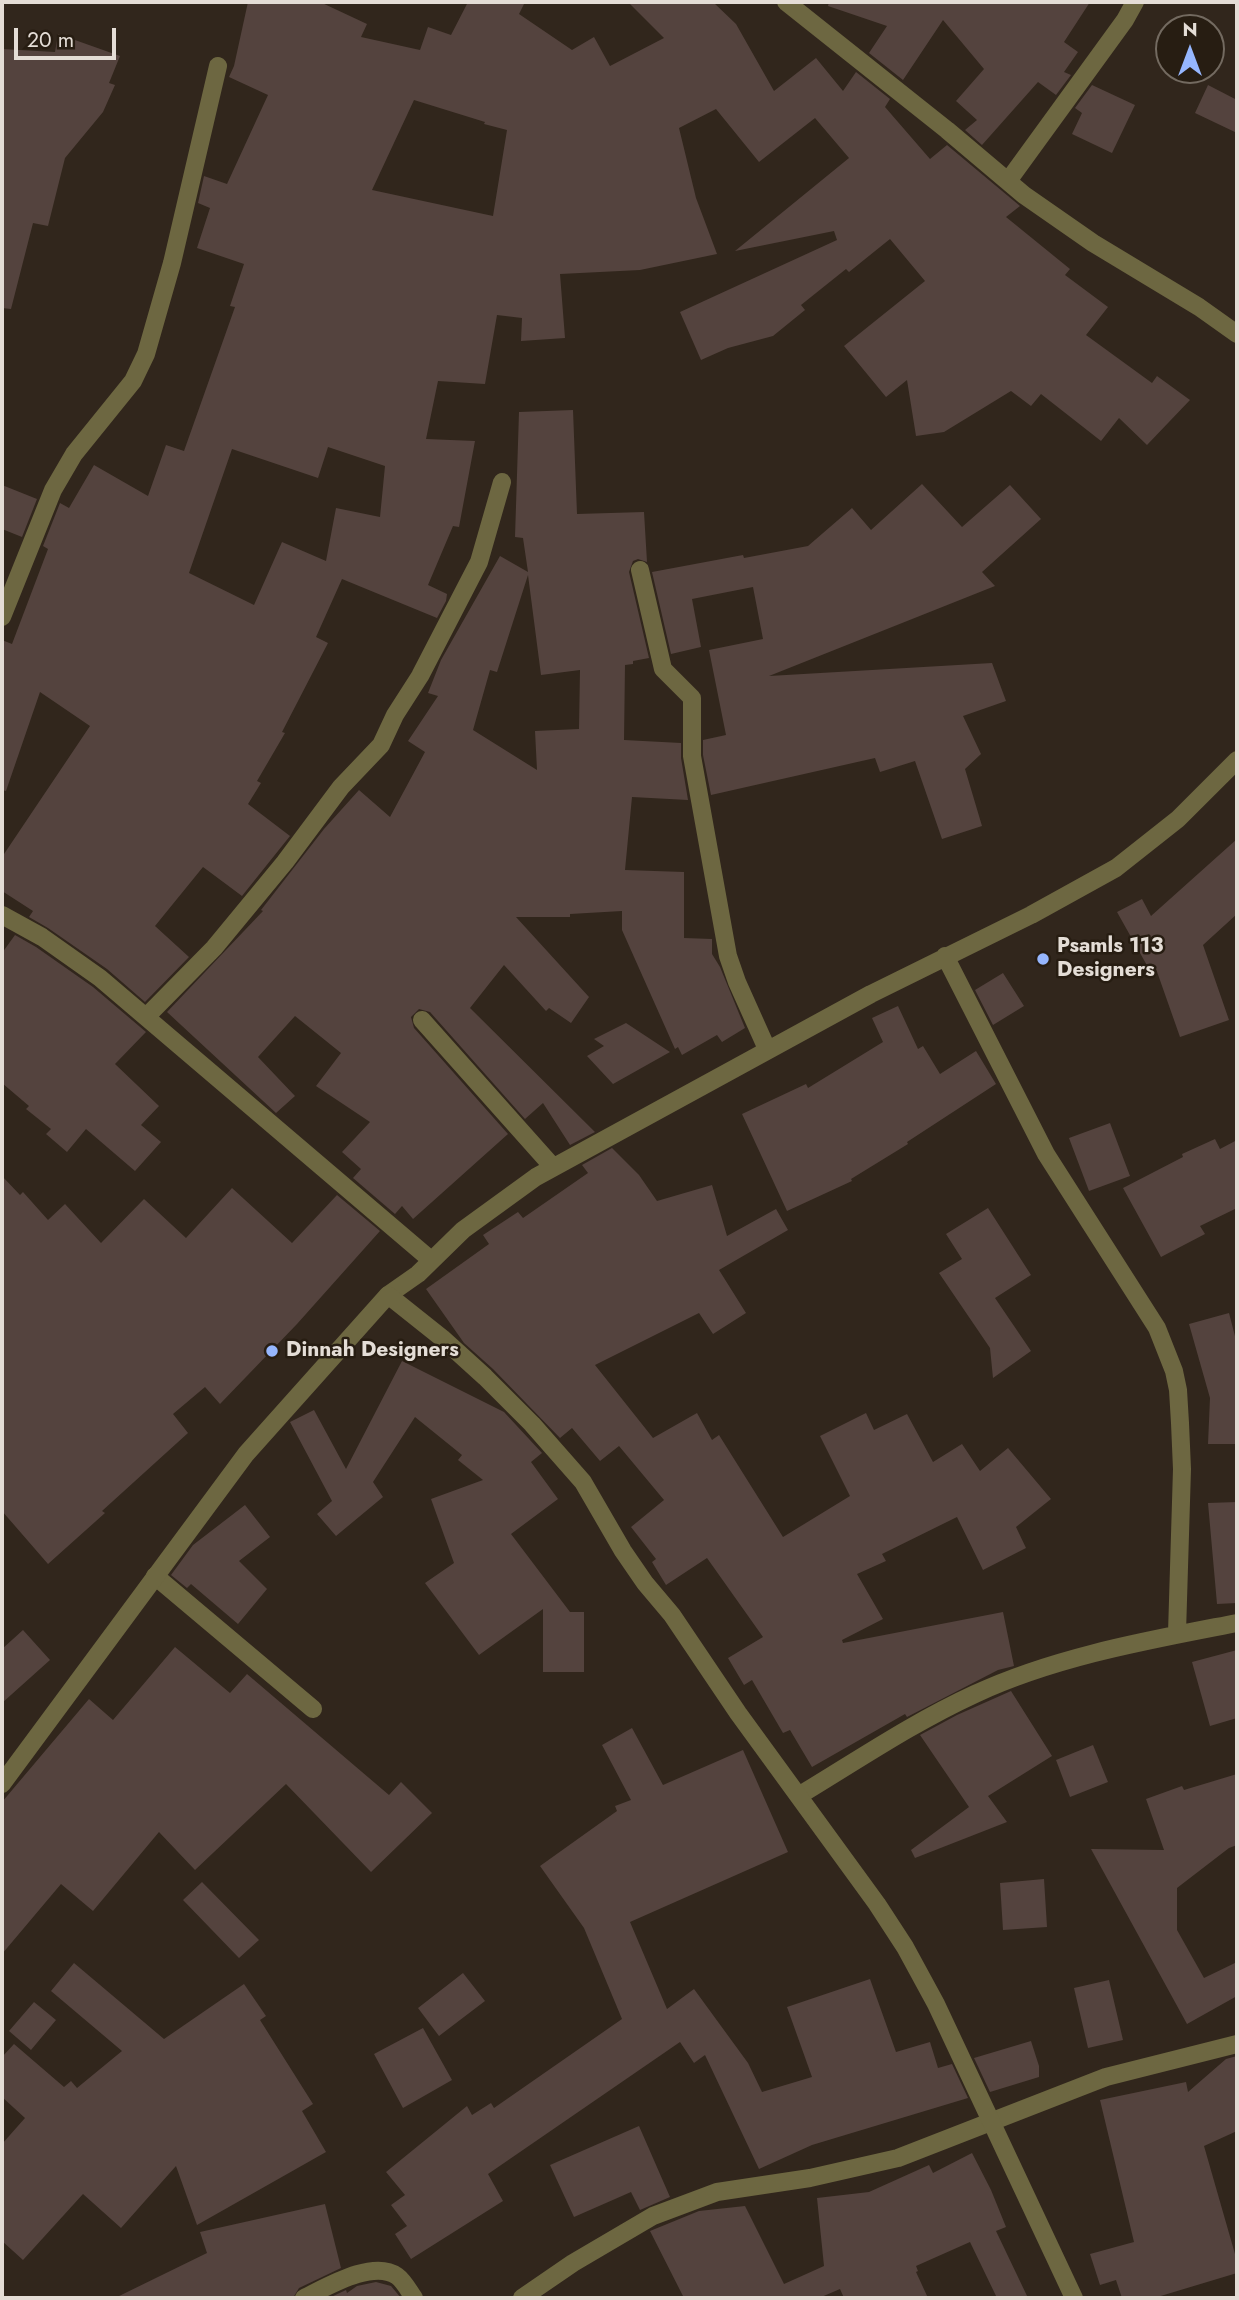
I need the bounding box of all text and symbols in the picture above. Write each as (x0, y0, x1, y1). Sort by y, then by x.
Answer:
scale bar (18, 14, 119, 58)
north arrow (1155, 14, 1225, 84)
text: N (1182, 16, 1198, 43)
text: 20 m (27, 25, 74, 55)
place label: Psamls 113 Designers (1057, 934, 1164, 984)
marker: Psamls 113 Designers (1035, 951, 1051, 967)
place label: Dinnah Designers (286, 1338, 459, 1364)
marker: Dinnah Designers (264, 1343, 280, 1359)

